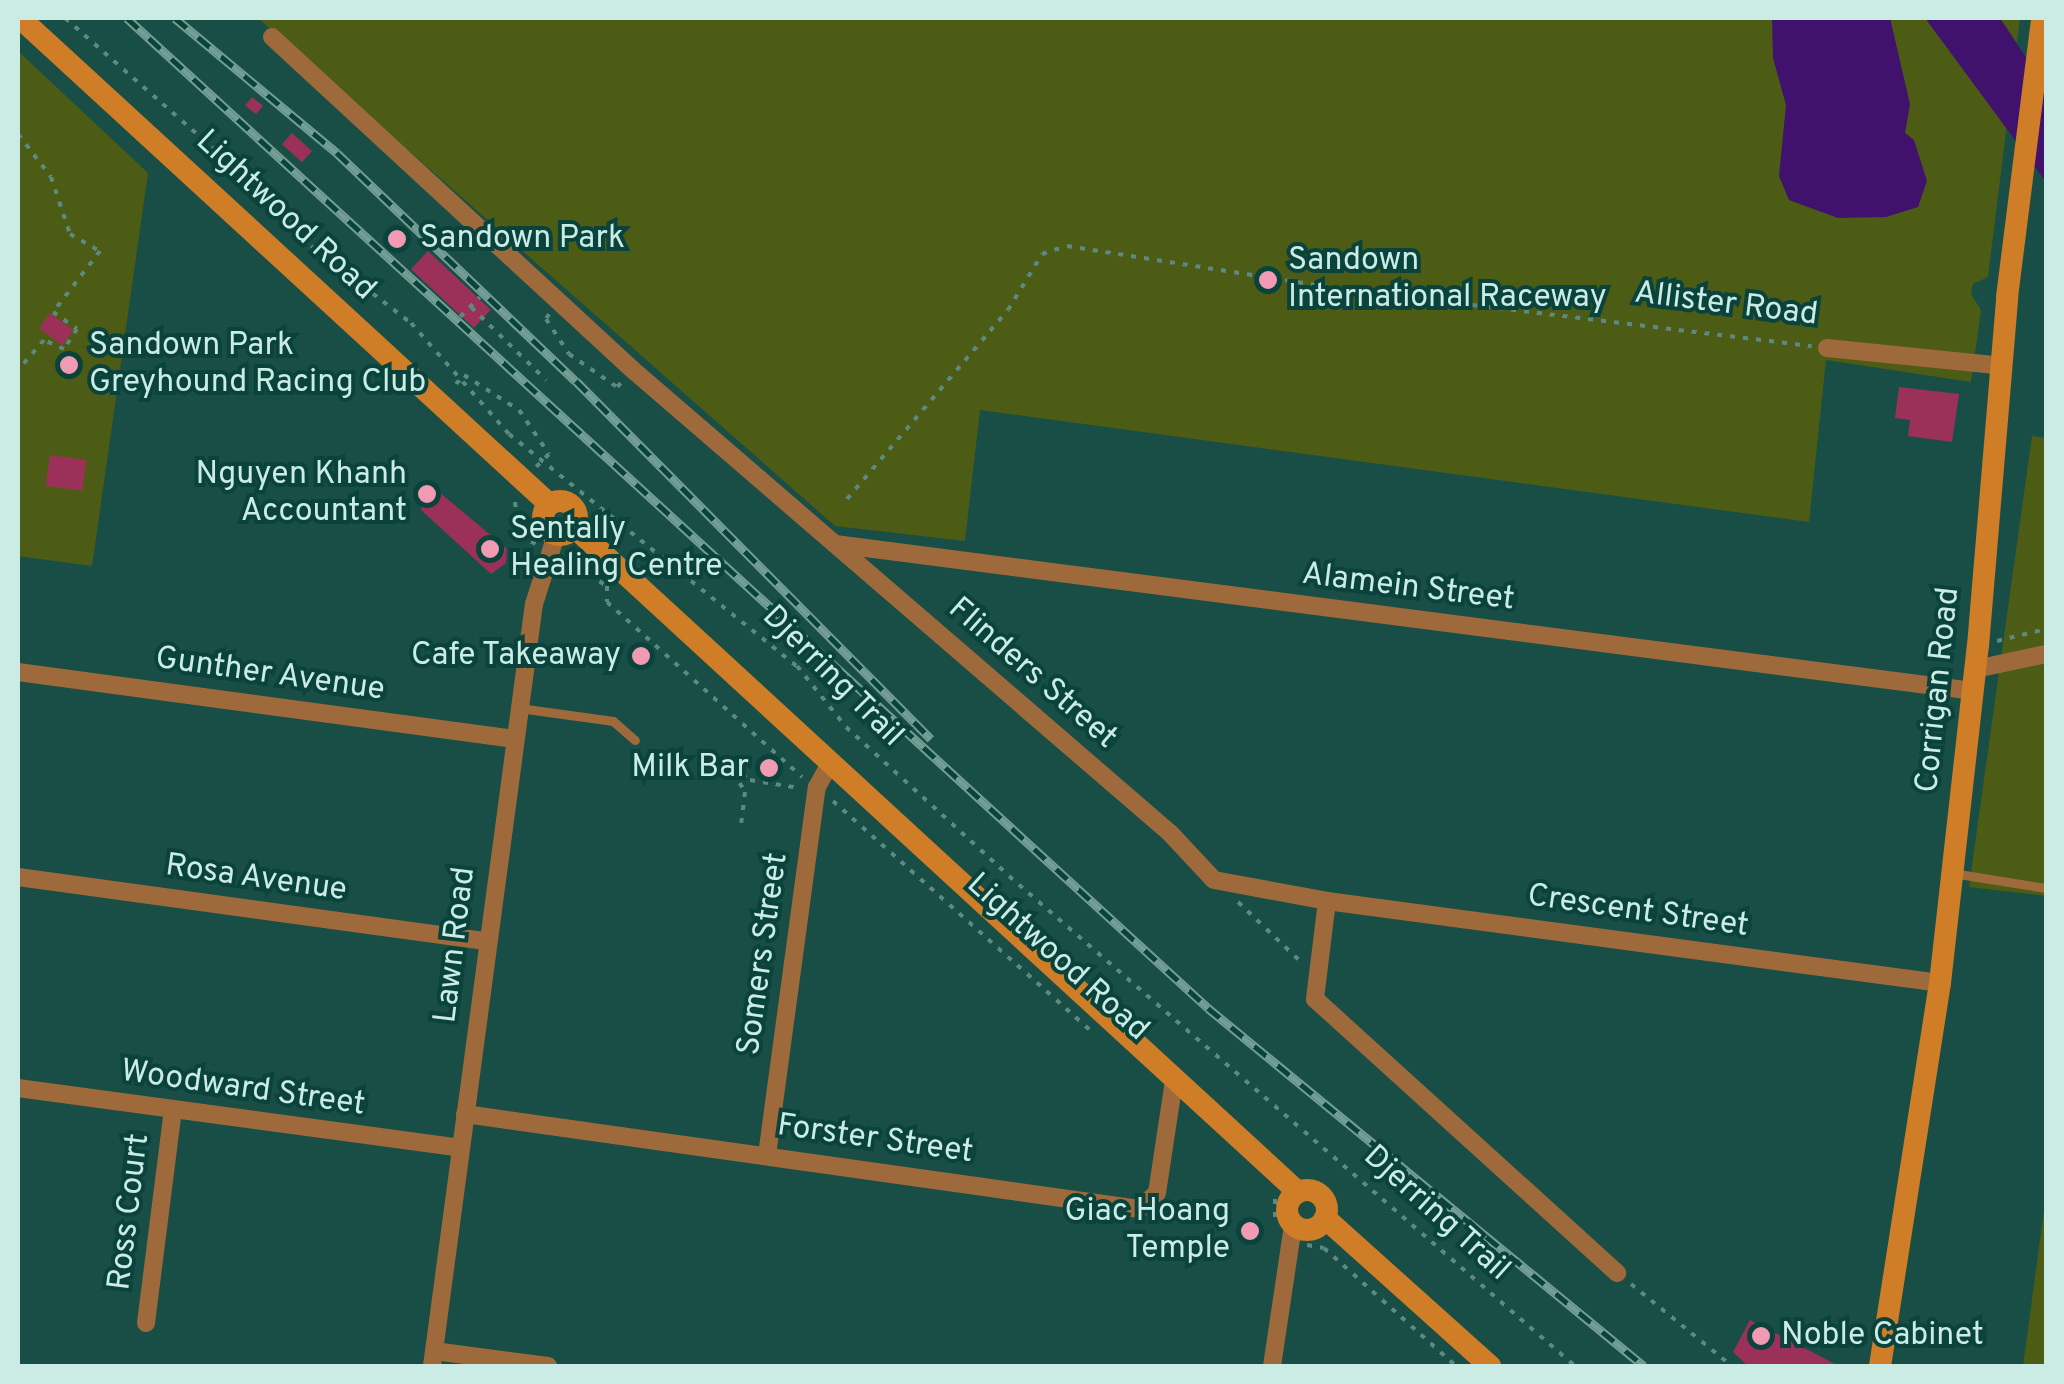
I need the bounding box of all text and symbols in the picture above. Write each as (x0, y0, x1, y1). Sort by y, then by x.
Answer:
street label: Lightwood Road (187, 123, 383, 309)
place label: Sandown Park (420, 220, 625, 258)
marker: Sandown Park (384, 226, 410, 252)
place label: Sandown International Raceway (1288, 243, 1607, 318)
marker: Sandown International Raceway (1257, 269, 1279, 291)
street label: Allister Road (1632, 275, 1820, 335)
place label: Sandown Park Greyhound Racing Club (89, 328, 426, 403)
marker: Sandown Park Greyhound Racing Club (58, 354, 80, 376)
place label: Nguyen Khanh Accountant (196, 457, 407, 532)
marker: Nguyen Khanh Accountant (416, 483, 438, 505)
place label: Sentally Healing Centre (510, 512, 723, 587)
marker: Sentally Healing Centre (479, 538, 501, 560)
street label: Alamein Street (1299, 556, 1517, 620)
street label: Corrigan Road (1909, 585, 1969, 795)
street label: Flinders Street (940, 590, 1124, 758)
street label: Djerring Trail (753, 598, 911, 756)
place label: Cafe Takeaway (410, 637, 621, 675)
street label: Gunther Avenue (152, 640, 388, 710)
marker: Cafe Takeaway (630, 645, 652, 667)
place label: Milk Bar (631, 749, 749, 787)
marker: Milk Bar (758, 757, 780, 779)
street label: Rosa Avenue (162, 847, 350, 911)
street label: Somers Street (731, 850, 797, 1058)
street label: Lawn Road (427, 865, 485, 1025)
street label: Lightwood Road (958, 866, 1156, 1050)
street label: Crescent Street (1525, 877, 1751, 947)
street label: Woodward Street (119, 1053, 367, 1125)
street label: Forster Street (775, 1107, 975, 1173)
street label: Ross Court (101, 1131, 159, 1293)
street label: Djerring Trail (1354, 1138, 1518, 1290)
place label: Giac Hoang Temple (1064, 1194, 1230, 1269)
marker: Giac Hoang Temple (1239, 1220, 1261, 1242)
place label: Noble Cabinet (1781, 1317, 1984, 1355)
marker: Noble Cabinet (1750, 1325, 1772, 1347)

